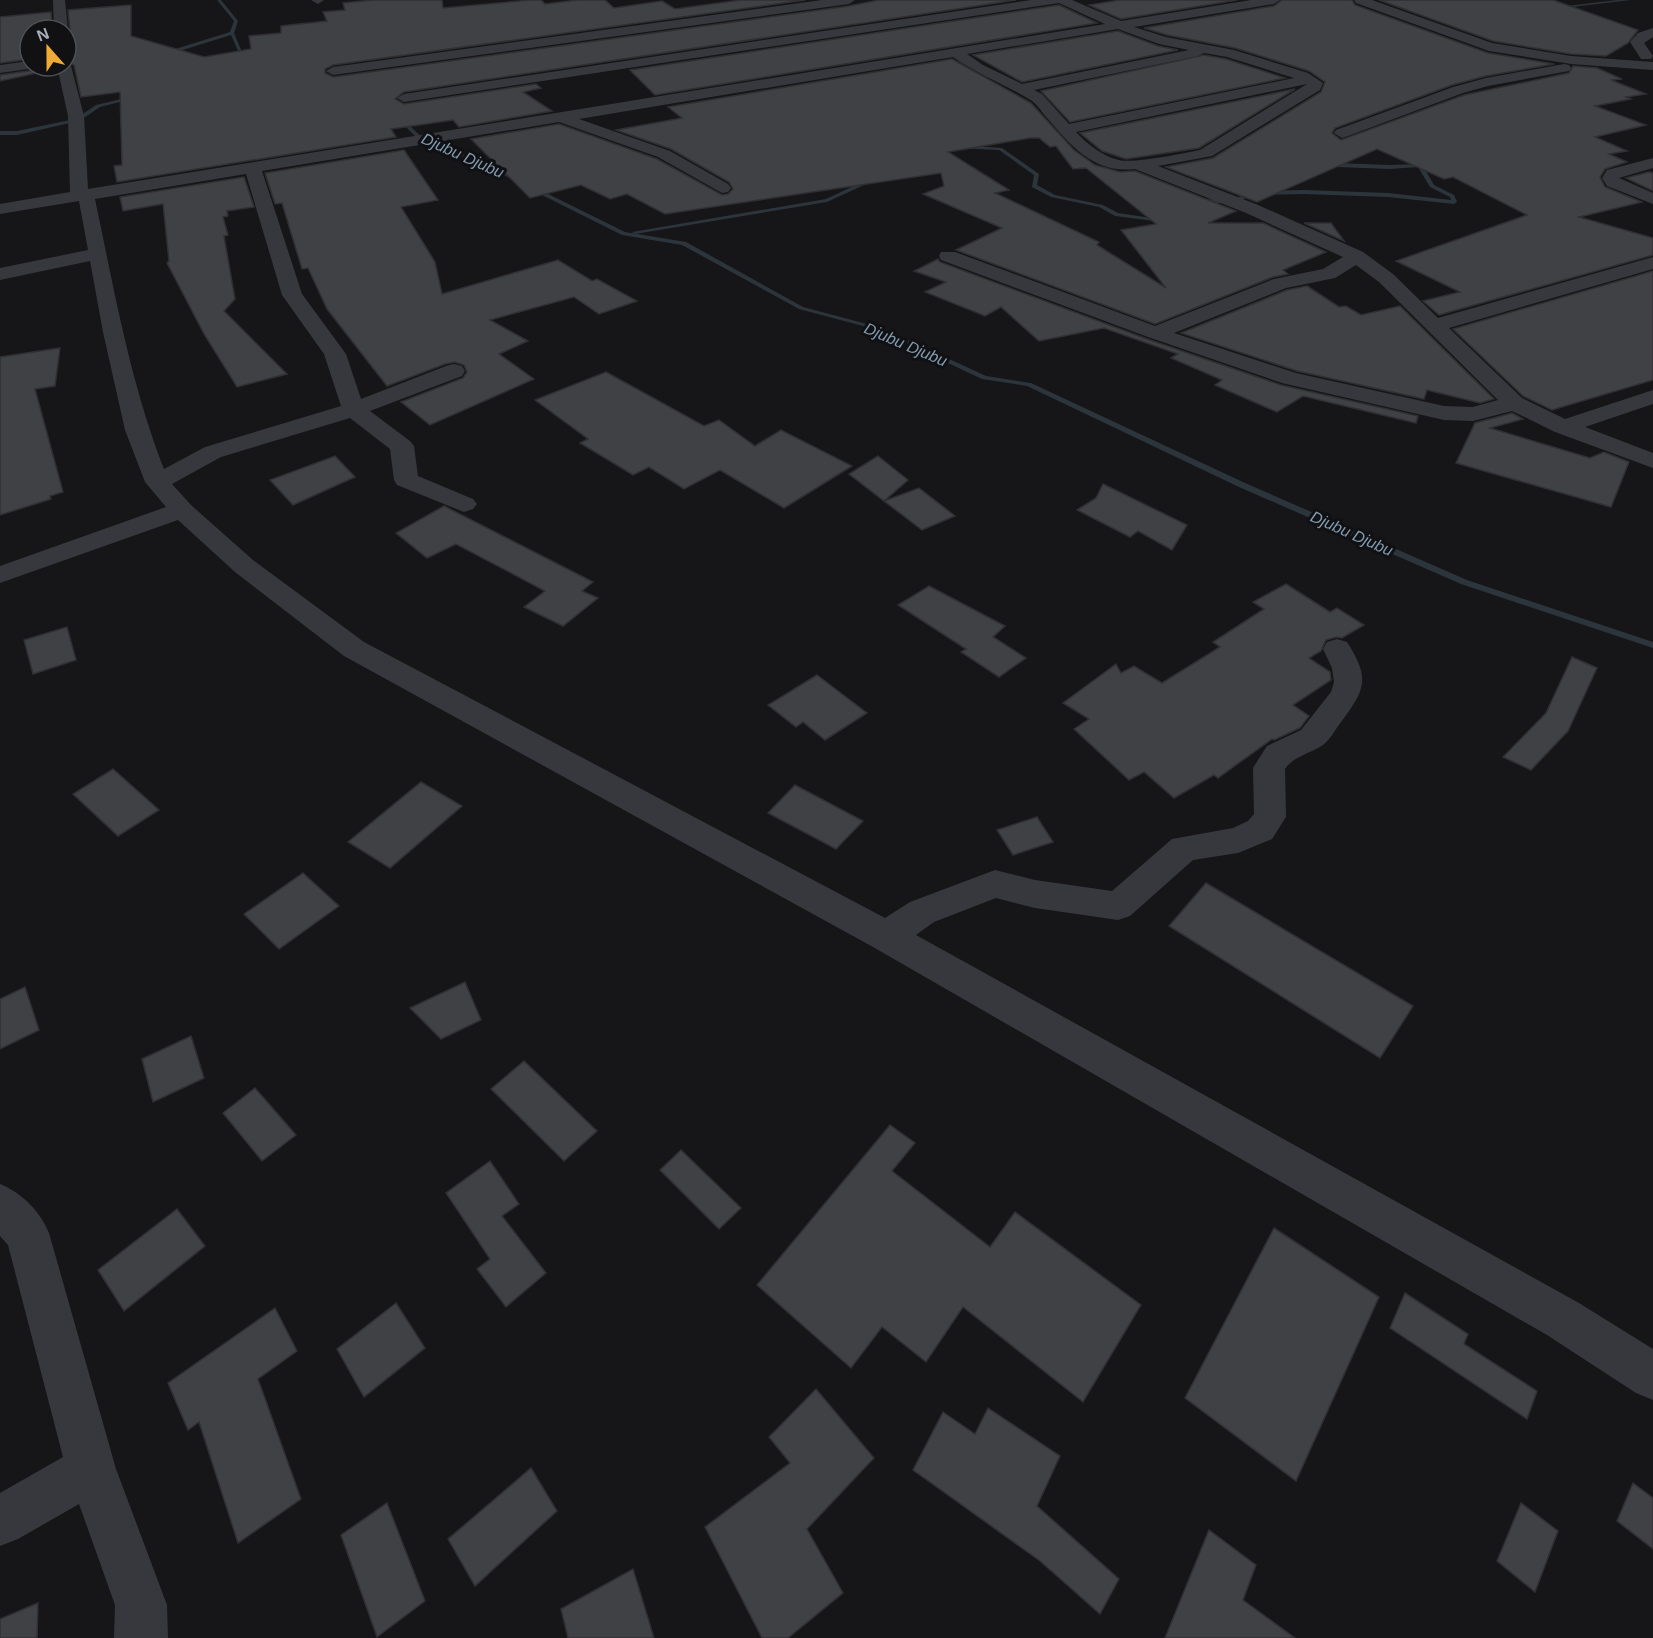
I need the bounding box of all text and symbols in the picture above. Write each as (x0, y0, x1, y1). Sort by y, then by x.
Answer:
north arrow (18, 18, 78, 78)
text: N (34, 24, 51, 44)
water label: Djubu Djubu (419, 130, 507, 181)
water label: Djubu Djubu (862, 319, 950, 370)
water label: Djubu Djubu (1308, 508, 1396, 559)

